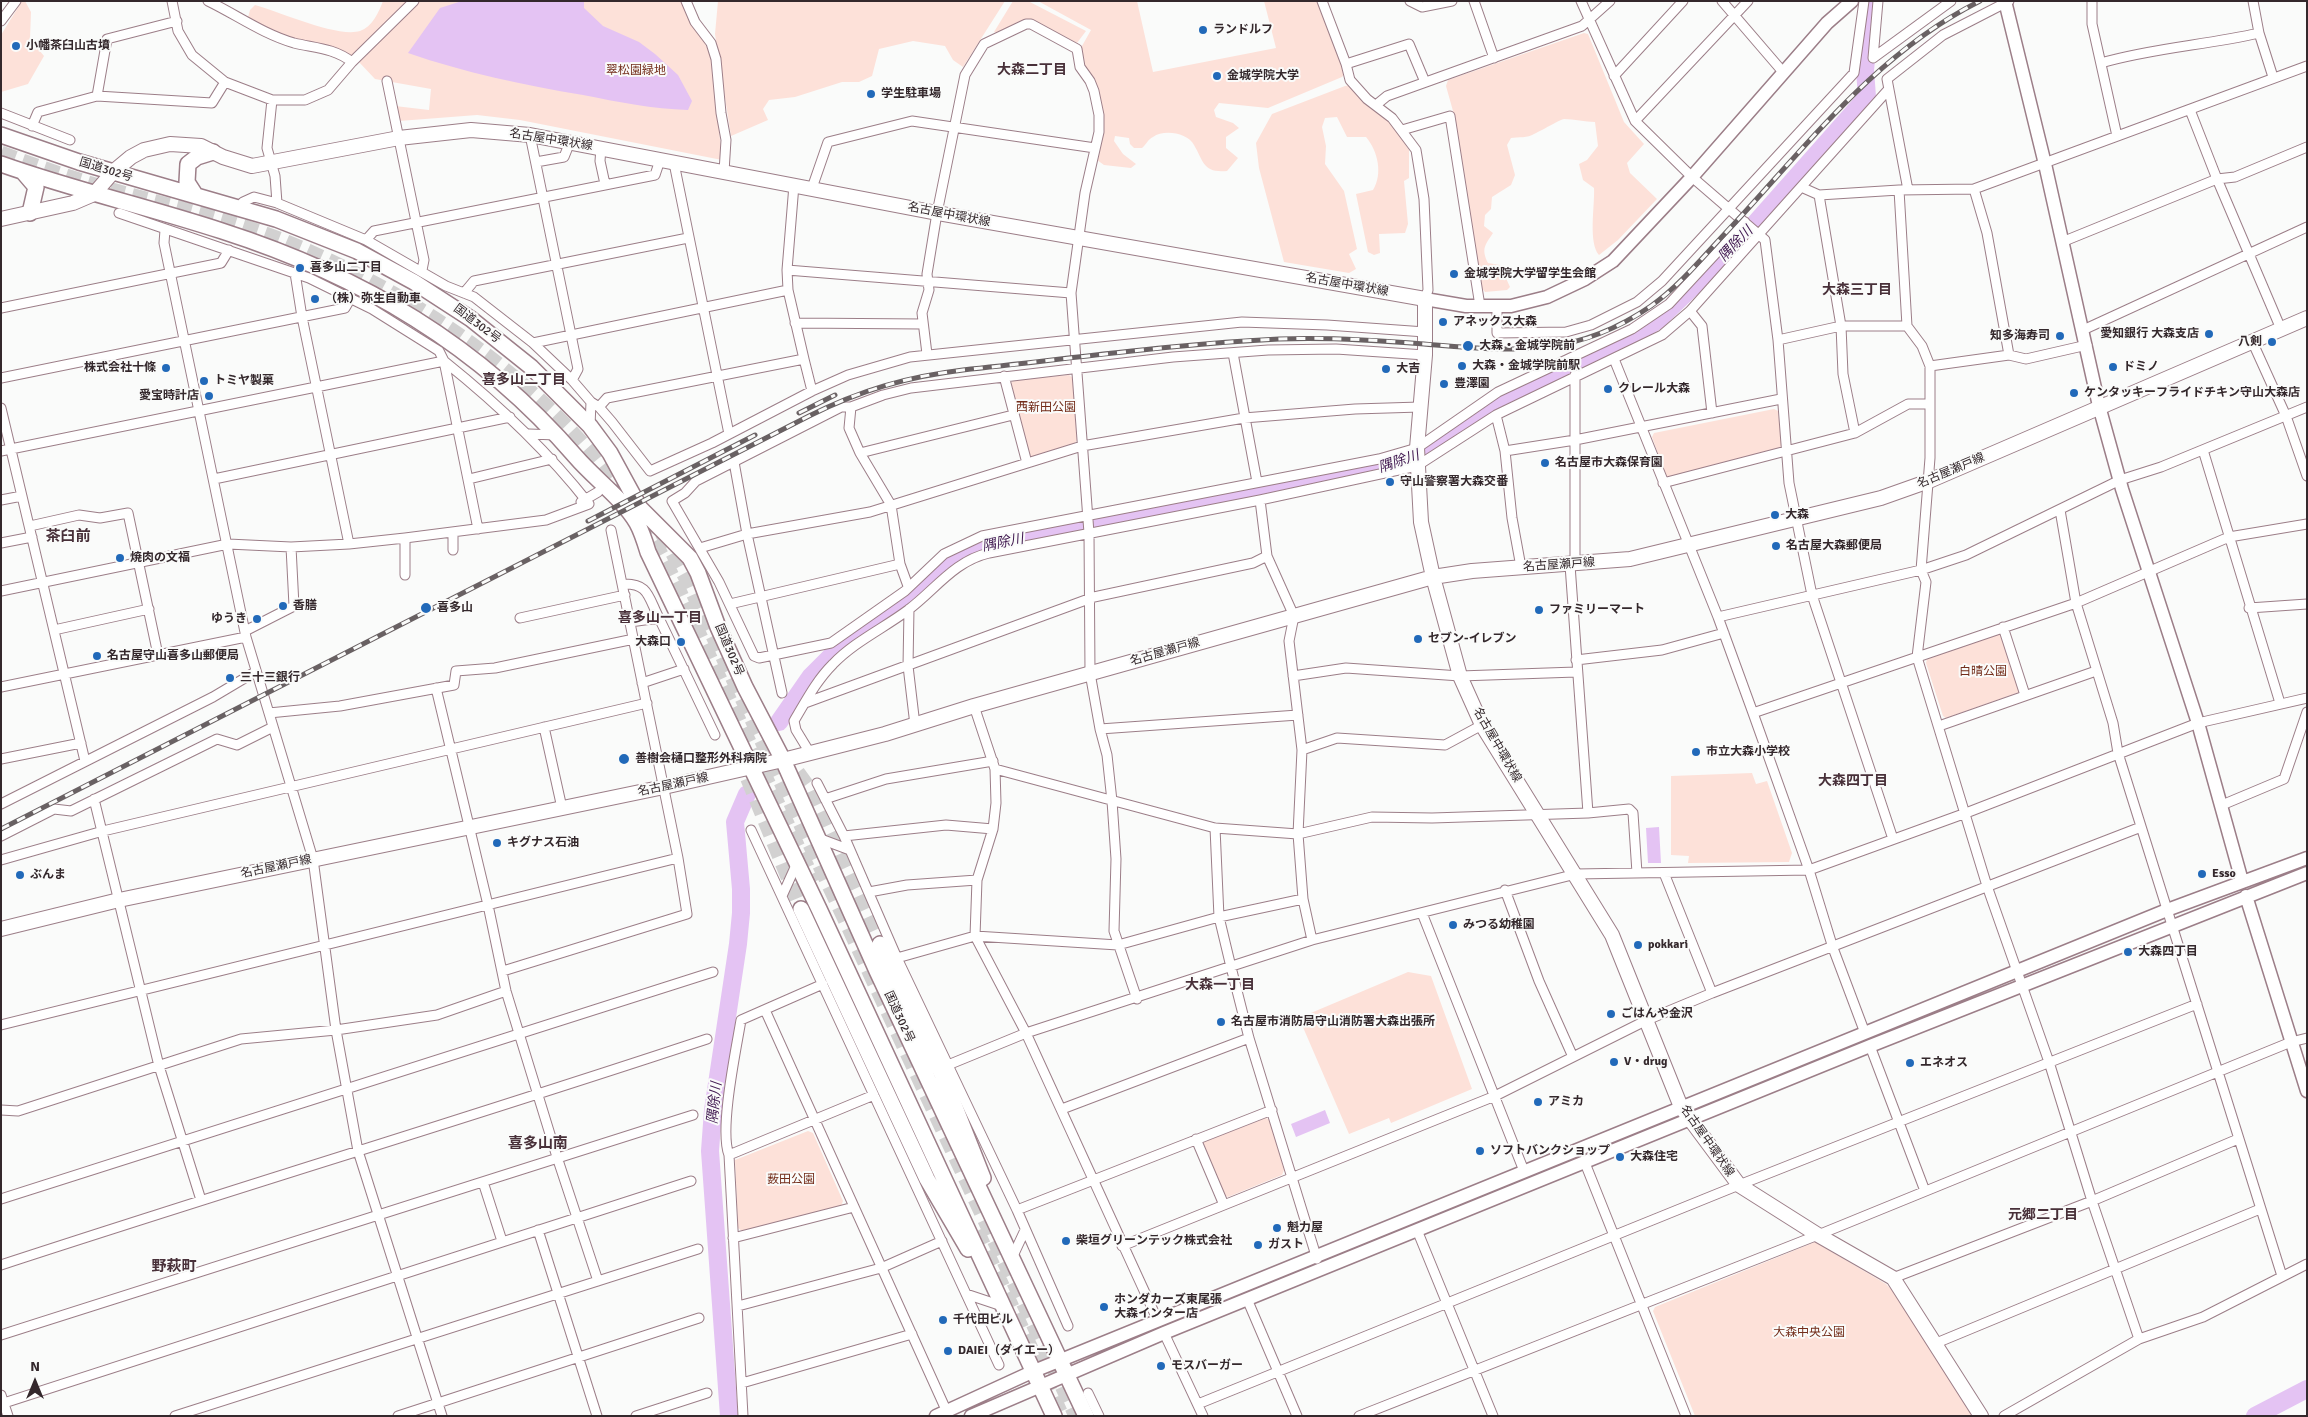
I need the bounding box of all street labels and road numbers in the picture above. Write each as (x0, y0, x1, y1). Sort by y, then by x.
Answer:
street label: 名古屋中環状線 (508, 126, 594, 154)
street label: 国道302号 (77, 155, 135, 185)
street label: 名古屋中環状線 (906, 200, 992, 230)
street label: 名古屋中環状線 (1304, 271, 1390, 299)
street label: 国道302号 (451, 302, 503, 346)
street label: 名古屋瀬戸線 (1915, 450, 1987, 492)
street label: 名古屋瀬戸線 (1523, 555, 1595, 575)
street label: 国道302号 (712, 622, 746, 678)
street label: 名古屋瀬戸線 (1128, 635, 1202, 669)
street label: 名古屋中環状線 (1470, 705, 1524, 785)
street label: 名古屋瀬戸線 (636, 770, 710, 800)
street label: 名古屋瀬戸線 (239, 852, 313, 882)
street label: 国道302号 (881, 989, 917, 1045)
street label: 名古屋中環状線 (1677, 1102, 1737, 1180)

